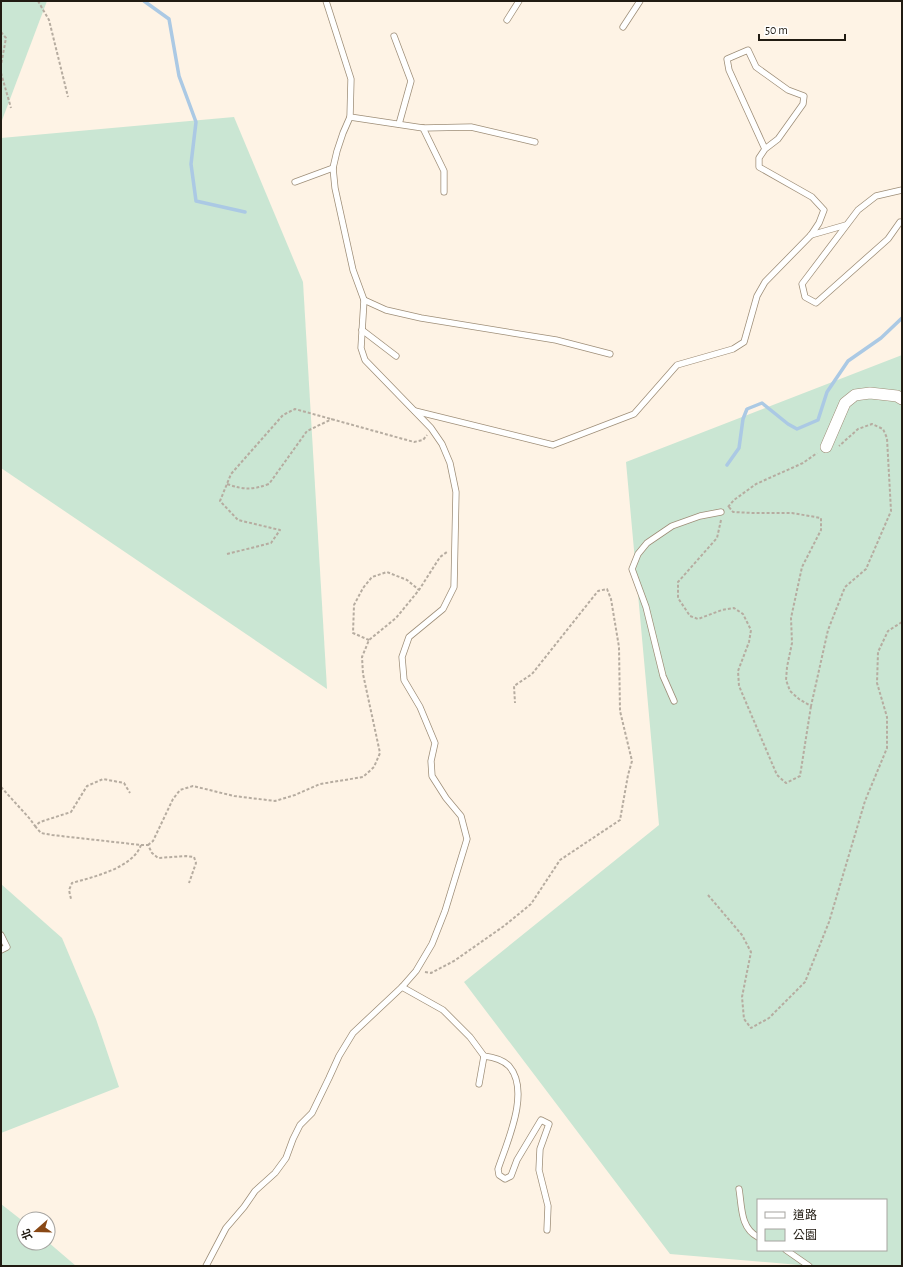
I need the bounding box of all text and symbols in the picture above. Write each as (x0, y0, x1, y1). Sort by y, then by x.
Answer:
scale bar (759, 16, 845, 42)
text: 50 m (765, 24, 788, 36)
legend (757, 1199, 887, 1251)
text: 道路 (793, 1208, 817, 1221)
north arrow (16, 1211, 56, 1251)
text: 北 (20, 1227, 34, 1241)
text: 公園 (793, 1229, 817, 1241)

